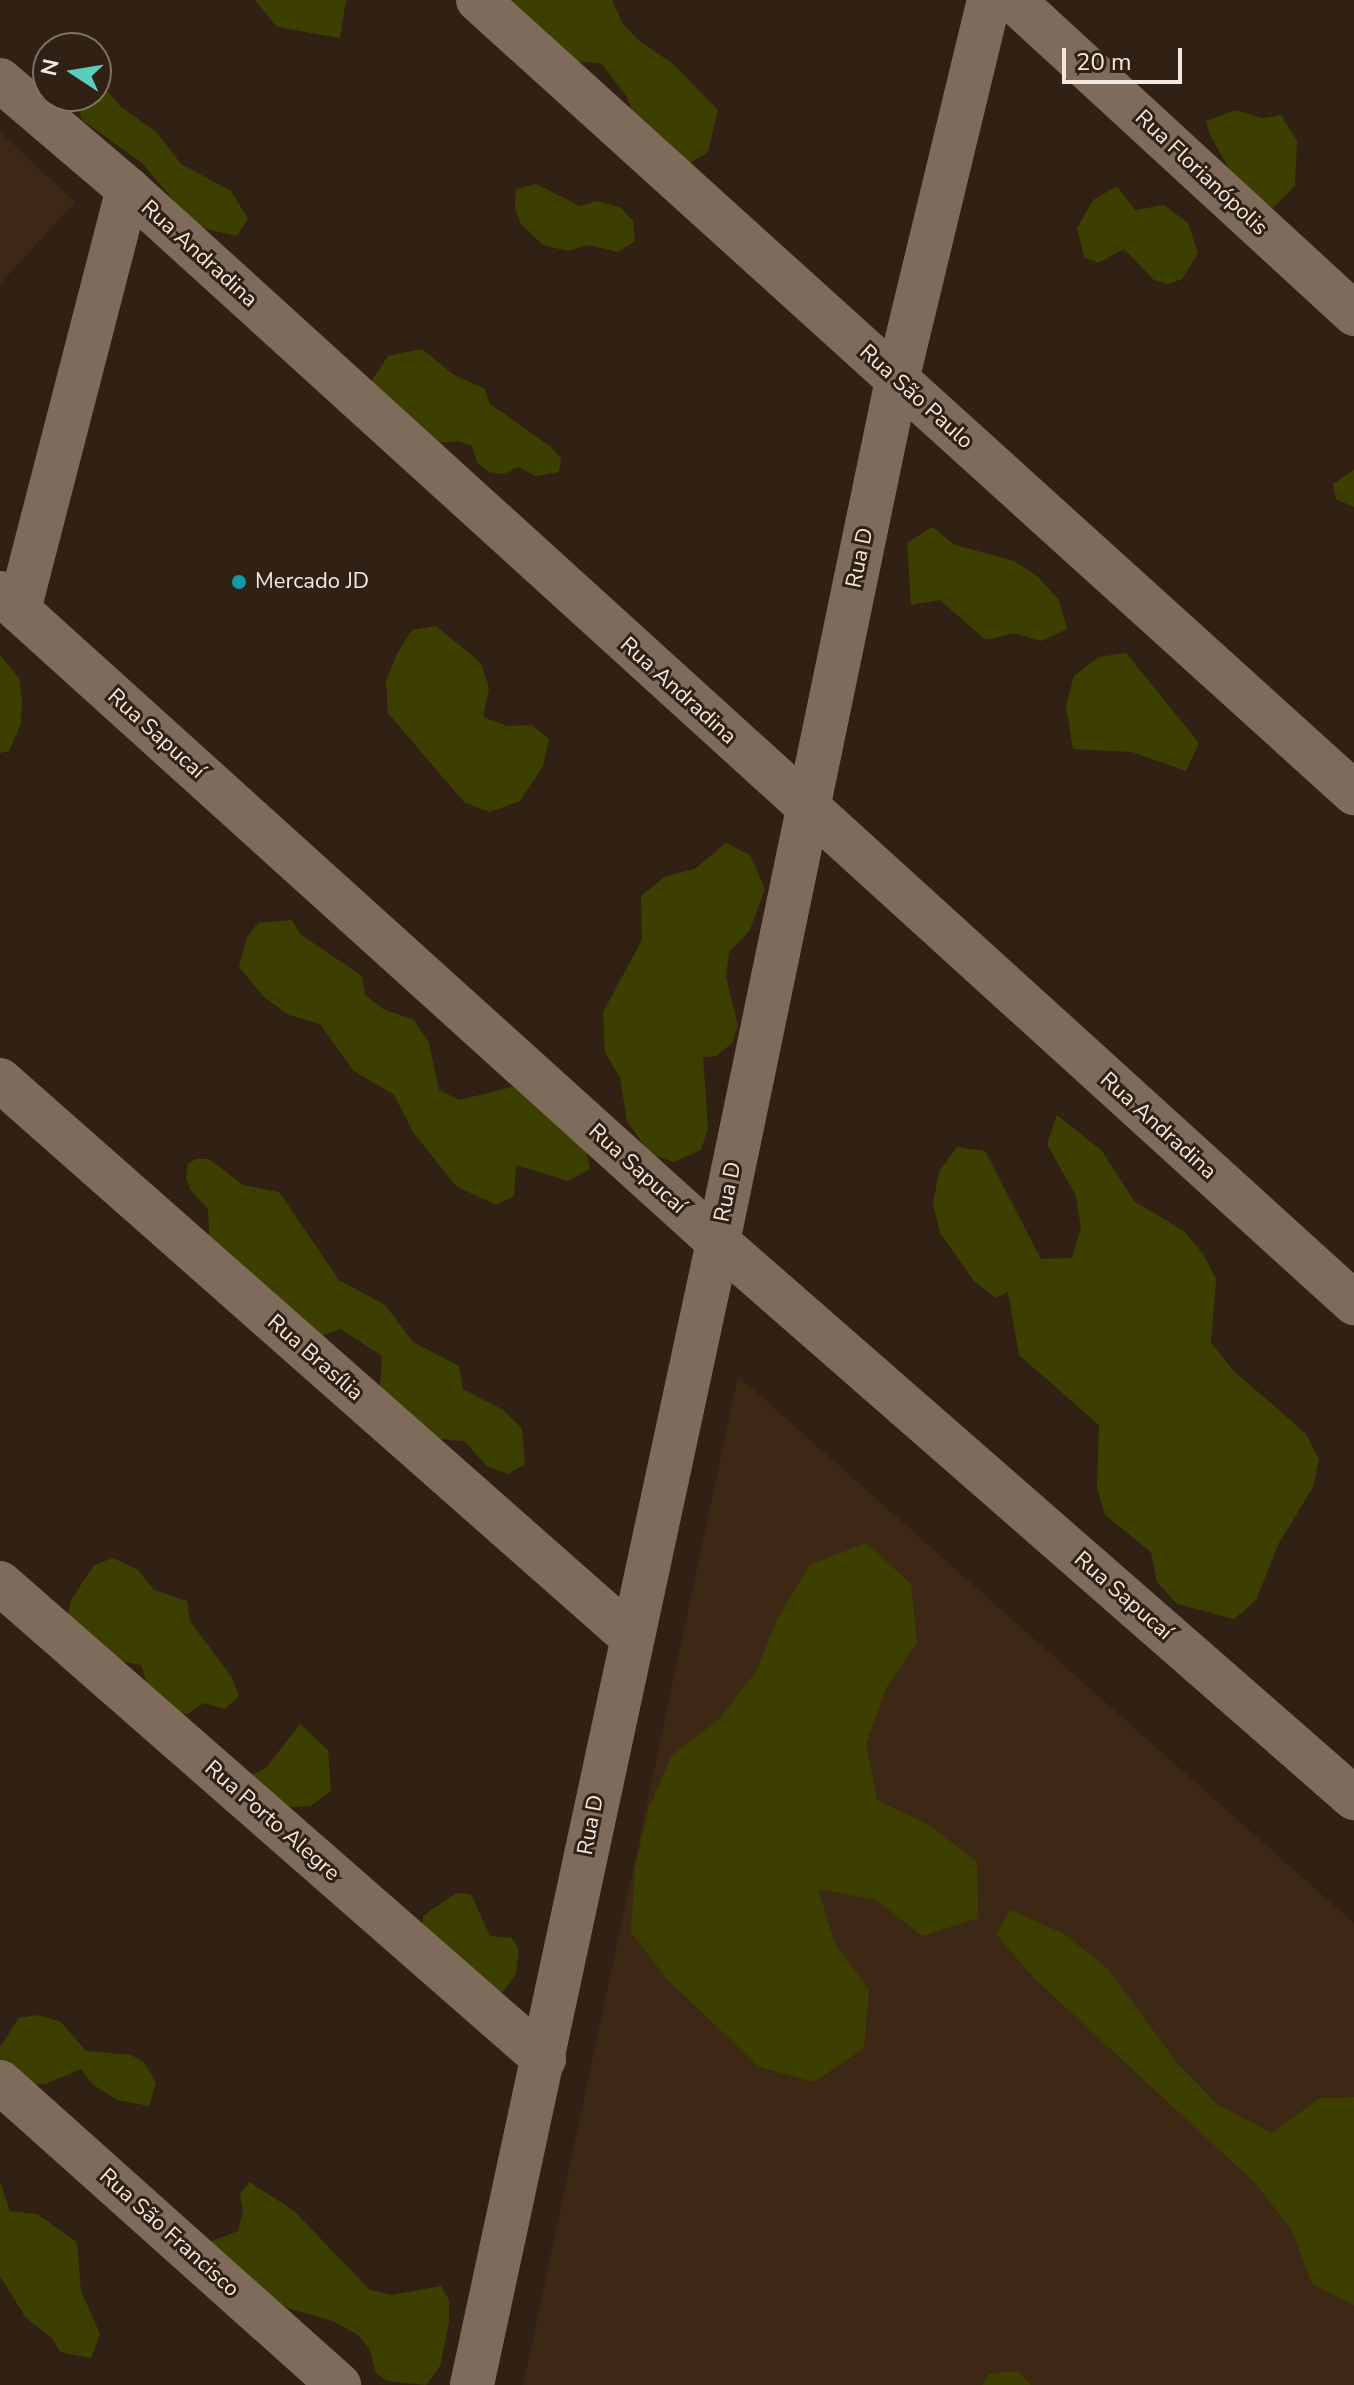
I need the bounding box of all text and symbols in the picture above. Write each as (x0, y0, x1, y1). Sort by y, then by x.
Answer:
north arrow (32, 32, 112, 112)
scale bar (1066, 32, 1186, 82)
text: 20 m (1076, 46, 1132, 78)
text: N (34, 56, 67, 79)
street label: Rua Florianópolis (1129, 105, 1273, 241)
street label: Rua Andradina (135, 195, 263, 313)
street label: Rua São Paulo (854, 339, 978, 455)
street label: Rua D (841, 526, 879, 590)
place label: Mercado JD (255, 569, 369, 595)
marker: Mercado JD (230, 573, 248, 591)
street label: Rua Andradina (614, 632, 742, 750)
street label: Rua Sapucaí (102, 684, 210, 784)
street label: Rua Andradina (1094, 1067, 1222, 1185)
street label: Rua Sapucaí (583, 1119, 691, 1219)
street label: Rua D (709, 1160, 747, 1224)
street label: Rua Brasília (262, 1309, 368, 1407)
street label: Rua Sapucaí (1068, 1546, 1178, 1646)
street label: Rua Porto Alegre (199, 1755, 345, 1887)
street label: Rua D (572, 1793, 610, 1857)
street label: Rua São Francisco (94, 2163, 244, 2303)

